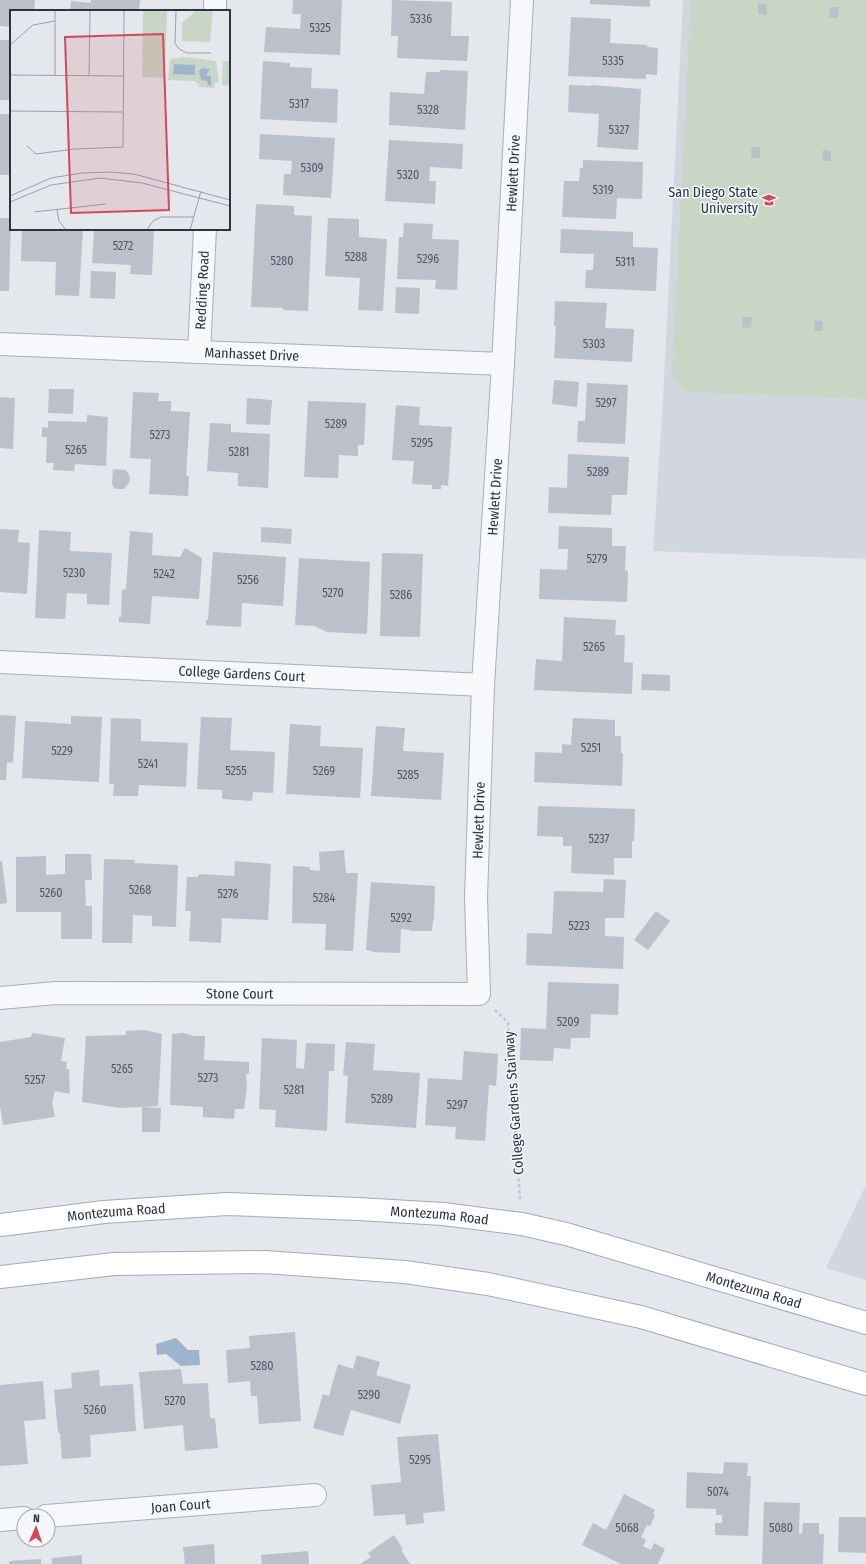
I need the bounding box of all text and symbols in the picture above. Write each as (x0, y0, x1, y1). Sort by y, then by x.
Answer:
inset map (10, 10, 230, 230)
house number: 5336 (410, 12, 432, 26)
house number: 5325 (309, 21, 331, 35)
house number: 5335 (602, 54, 624, 68)
house number: 5317 (289, 97, 309, 111)
house number: 5328 (417, 103, 439, 117)
house number: 5327 (609, 123, 630, 137)
street label: Hewlett Drive (502, 134, 523, 212)
house number: 5309 (301, 161, 324, 175)
house number: 5320 (397, 168, 419, 182)
house number: 5319 (592, 183, 614, 197)
place label: San Diego State University (668, 184, 759, 217)
school or university icon: San Diego State University (761, 192, 777, 208)
house number: 5272 (113, 239, 133, 253)
street label: Redding Road (192, 250, 212, 330)
house number: 5288 (345, 250, 367, 264)
house number: 5296 (417, 252, 439, 266)
house number: 5280 (271, 254, 293, 268)
house number: 5311 (615, 255, 635, 269)
house number: 5303 (583, 337, 605, 351)
street label: Manhasset Drive (204, 344, 300, 364)
house number: 5297 (595, 396, 617, 410)
house number: 5289 (325, 417, 347, 431)
house number: 5273 (150, 428, 170, 442)
house number: 5295 (411, 436, 433, 450)
house number: 5265 (65, 443, 88, 457)
house number: 5281 (228, 445, 250, 459)
street label: Hewlett Drive (484, 458, 506, 536)
house number: 5289 (587, 465, 609, 479)
house number: 5279 (586, 552, 608, 566)
house number: 5230 (63, 566, 85, 580)
house number: 5242 (153, 567, 175, 581)
house number: 5256 (237, 573, 259, 587)
house number: 5270 (322, 586, 344, 600)
house number: 5286 (390, 588, 412, 602)
house number: 5265 (583, 640, 606, 654)
street label: College Gardens Court (178, 662, 306, 685)
house number: 5251 (581, 741, 601, 755)
house number: 5229 (51, 744, 73, 758)
house number: 5241 (138, 757, 158, 771)
house number: 5255 (225, 764, 247, 778)
house number: 5269 (313, 764, 335, 778)
house number: 5285 (397, 768, 420, 782)
street label: Hewlett Drive (469, 781, 488, 859)
house number: 5237 (589, 832, 610, 846)
house number: 5268 (129, 883, 151, 897)
house number: 5260 (40, 886, 62, 900)
house number: 5276 (217, 887, 239, 901)
house number: 5284 (313, 891, 335, 905)
house number: 5292 (390, 911, 412, 925)
house number: 5223 (568, 919, 590, 933)
street label: Stone Court (206, 985, 274, 1002)
house number: 5209 (557, 1015, 580, 1029)
street label: College Gardens Stairway (500, 1030, 528, 1175)
house number: 5265 (111, 1062, 134, 1076)
house number: 5273 (198, 1071, 218, 1085)
house number: 5257 (25, 1073, 46, 1087)
house number: 5281 (283, 1083, 305, 1097)
house number: 5289 (371, 1092, 393, 1106)
house number: 5297 (446, 1098, 468, 1112)
street label: Montezuma Road (66, 1200, 166, 1225)
street label: Montezuma Road (390, 1202, 490, 1228)
street label: Montezuma Road (704, 1268, 804, 1312)
house number: 5280 (251, 1359, 273, 1373)
house number: 5290 (358, 1388, 380, 1402)
house number: 5270 (164, 1394, 186, 1408)
house number: 5260 (84, 1403, 106, 1417)
house number: 5295 (409, 1453, 431, 1467)
house number: 5074 (707, 1485, 729, 1499)
street label: Joan Court (150, 1495, 211, 1516)
north arrow (16, 1508, 56, 1548)
text: N (33, 1512, 40, 1525)
house number: 5068 (615, 1521, 639, 1535)
house number: 5080 (769, 1521, 793, 1535)

